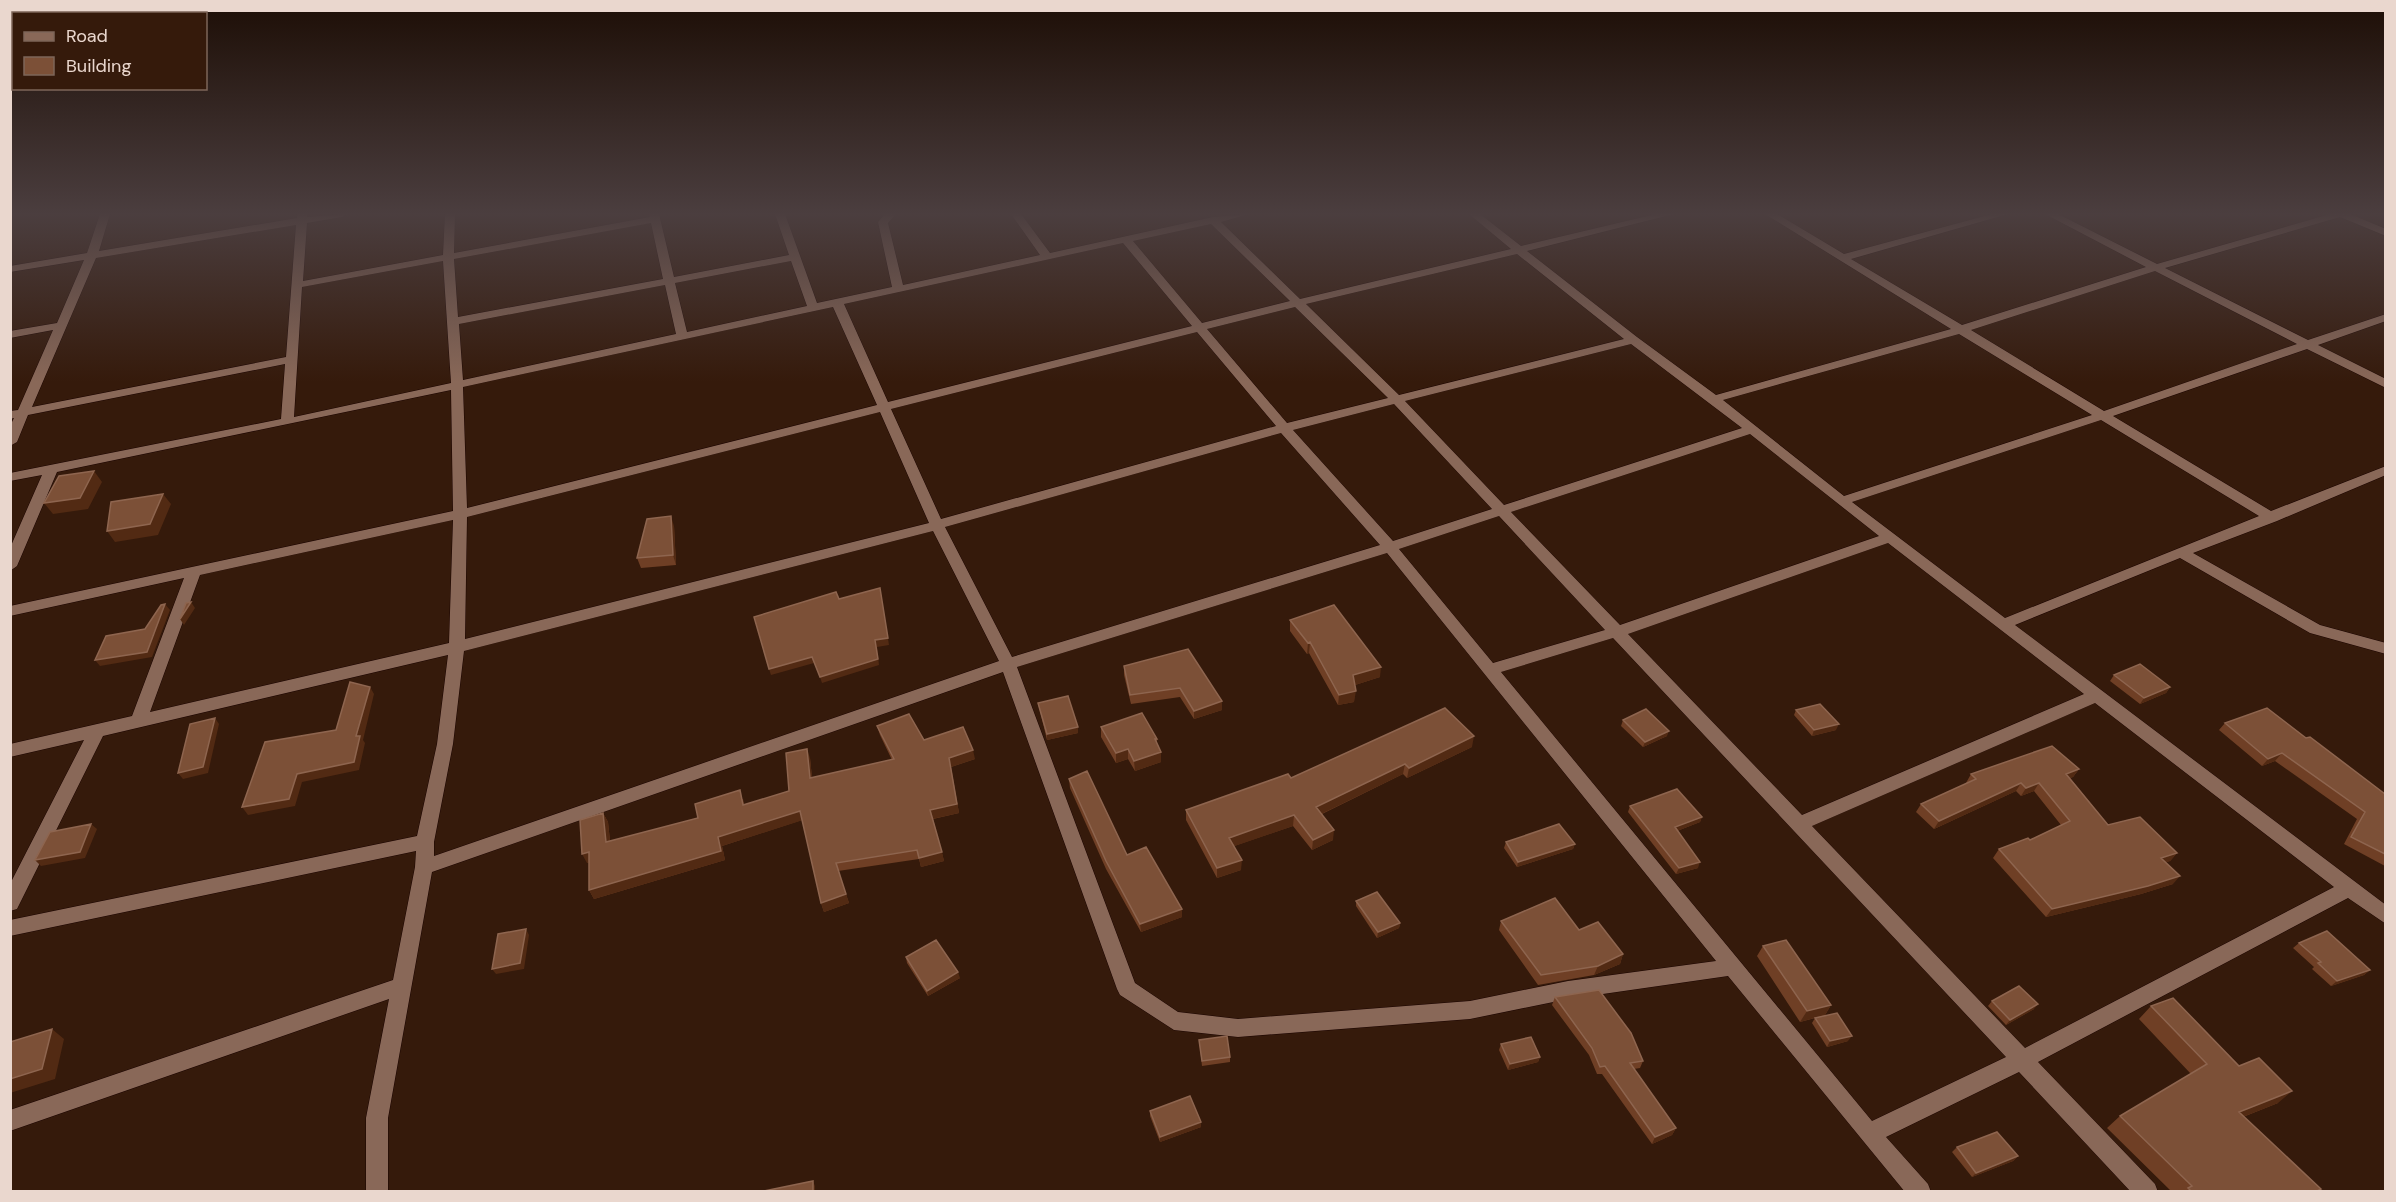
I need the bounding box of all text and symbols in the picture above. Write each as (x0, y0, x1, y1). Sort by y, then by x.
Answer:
legend (12, 12, 207, 90)
text: Road (66, 24, 108, 48)
text: Building (66, 54, 131, 78)

